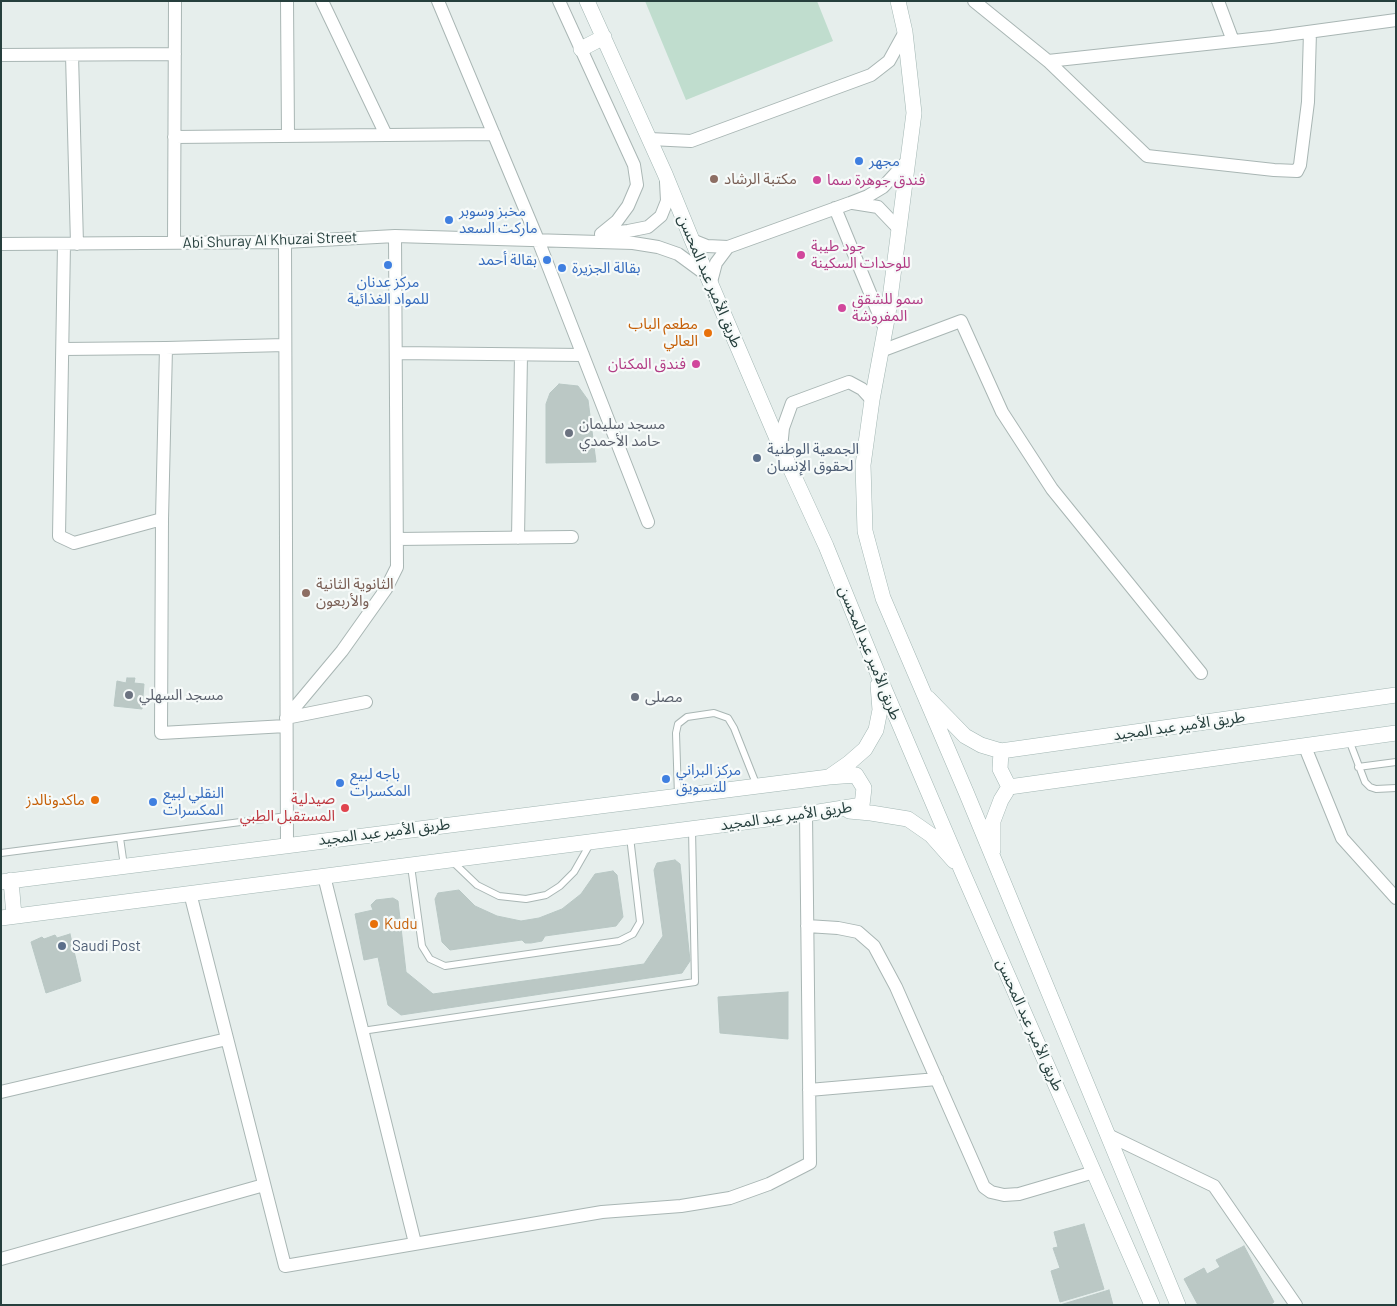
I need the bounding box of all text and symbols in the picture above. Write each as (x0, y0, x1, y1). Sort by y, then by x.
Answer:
place label: مجهر (869, 152, 900, 170)
marker: مجهر (853, 155, 865, 167)
place label: مكتبة الرشاد (724, 170, 797, 188)
place label: فندق جوهرة سما (827, 171, 925, 189)
marker: مكتبة الرشاد (708, 173, 720, 185)
marker: فندق جوهرة سما (811, 174, 823, 186)
place label: مخبز وسوبر ماركت السعد (459, 202, 538, 237)
street label: طريق الأمير عبد المحسن (674, 212, 746, 350)
marker: مخبز وسوبر ماركت السعد (443, 214, 455, 226)
street label: Abi Shuray Al Khuzai Street (182, 228, 358, 252)
place label: جود طيبة للوحدات السكينة (811, 237, 911, 272)
marker: جود طيبة للوحدات السكينة (795, 249, 807, 261)
place label: بقالة أحمد (478, 251, 537, 269)
marker: بقالة أحمد (541, 254, 553, 266)
marker: مركز عدنان للمواد الغذائية (382, 259, 394, 271)
place label: بقالة الجزيرة (572, 259, 640, 277)
marker: بقالة الجزيرة (556, 262, 568, 274)
place label: مركز عدنان للمواد الغذائية (347, 273, 429, 308)
place label: سمو للشقق المفروشة (852, 290, 923, 325)
marker: سمو للشقق المفروشة (836, 302, 848, 314)
place label: مطعم الباب العالي (628, 315, 698, 350)
marker: مطعم الباب العالي (702, 327, 714, 339)
place label: فندق المكنان (608, 355, 686, 373)
marker: فندق المكنان (690, 358, 702, 370)
place label: مسجد سليمان حامد الأحمدي (579, 415, 665, 450)
marker: مسجد سليمان حامد الأحمدي (563, 427, 575, 439)
place label: الجمعية الوطنية لحقوق الإنسان (767, 440, 859, 475)
marker: الجمعية الوطنية لحقوق الإنسان (751, 452, 763, 464)
place label: الثانوية الثانية والأربعون (316, 575, 394, 610)
street label: طريق الأمير عبد المحسن (835, 583, 905, 723)
marker: الثانوية الثانية والأربعون (300, 587, 312, 599)
place label: مسجد السهلي (139, 686, 224, 704)
place label: مصلى (645, 688, 683, 706)
marker: مسجد السهلي (123, 689, 135, 701)
marker: مصلى (629, 691, 641, 703)
street label: طريق الأمير عبد المجيد (1112, 708, 1246, 744)
place label: مركز البراني للتسويق (676, 761, 741, 796)
place label: باجه لبيع المكسرات (350, 765, 411, 800)
marker: مركز البراني للتسويق (660, 773, 672, 785)
marker: باجه لبيع المكسرات (334, 777, 346, 789)
place label: النقلي لبيع المكسرات (163, 784, 224, 819)
place label: صيدلية المستقبل الطبي (240, 790, 335, 825)
place label: ماكدونالدز (26, 791, 85, 809)
marker: ماكدونالدز (89, 794, 101, 806)
marker: النقلي لبيع المكسرات (147, 796, 159, 808)
street label: طريق الأمير عبد المجيد (719, 798, 853, 834)
marker: صيدلية المستقبل الطبي (339, 802, 351, 814)
street label: طريق الأمير عبد المجيد (317, 815, 451, 849)
place label: Kudu (384, 915, 417, 933)
marker: Kudu (368, 918, 380, 930)
place label: Saudi Post (72, 937, 141, 955)
marker: Saudi Post (56, 940, 68, 952)
street label: طريق الأمير عبد المحسن (993, 956, 1067, 1094)

